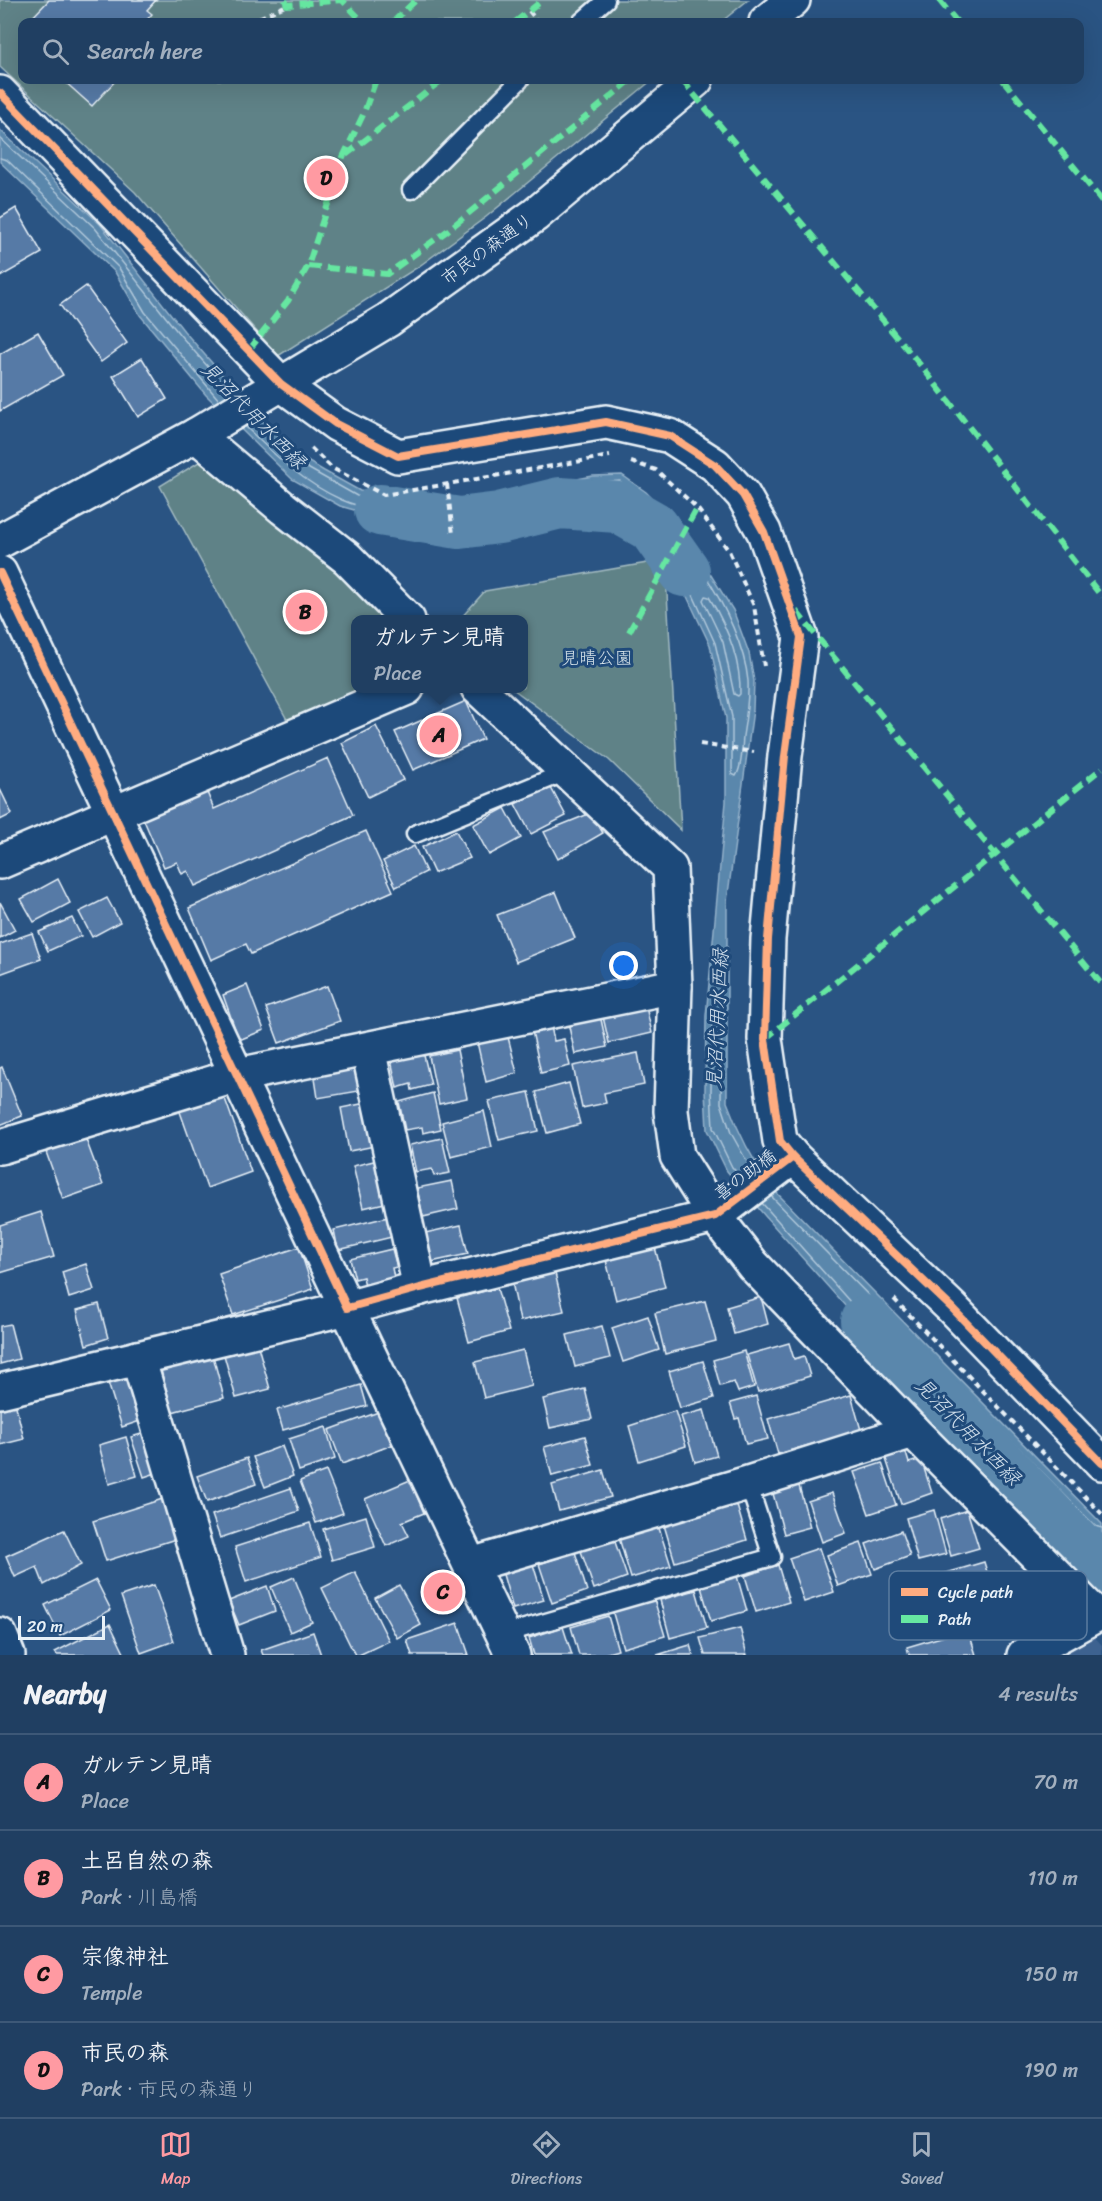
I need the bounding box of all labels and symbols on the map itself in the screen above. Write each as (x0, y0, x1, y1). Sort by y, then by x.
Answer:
pin: D (306, 156, 346, 201)
street label: 市民の森通り (434, 204, 540, 294)
water label: 見沼代用水西縁 (192, 353, 316, 479)
pin: B (286, 590, 324, 634)
park label: 見晴公園 (561, 642, 633, 674)
pin: A (420, 712, 458, 758)
water label: 見沼代用水西緑 (696, 946, 739, 1090)
your location (609, 951, 638, 980)
street label: 喜の助橋 (707, 1141, 783, 1209)
water label: 見沼代用水西緑 (906, 1369, 1030, 1495)
pin: C (424, 1570, 462, 1614)
legend (889, 1571, 1087, 1640)
text: Cycle path (938, 1578, 1013, 1607)
text: Path (938, 1605, 971, 1634)
scale bar (18, 1613, 105, 1640)

